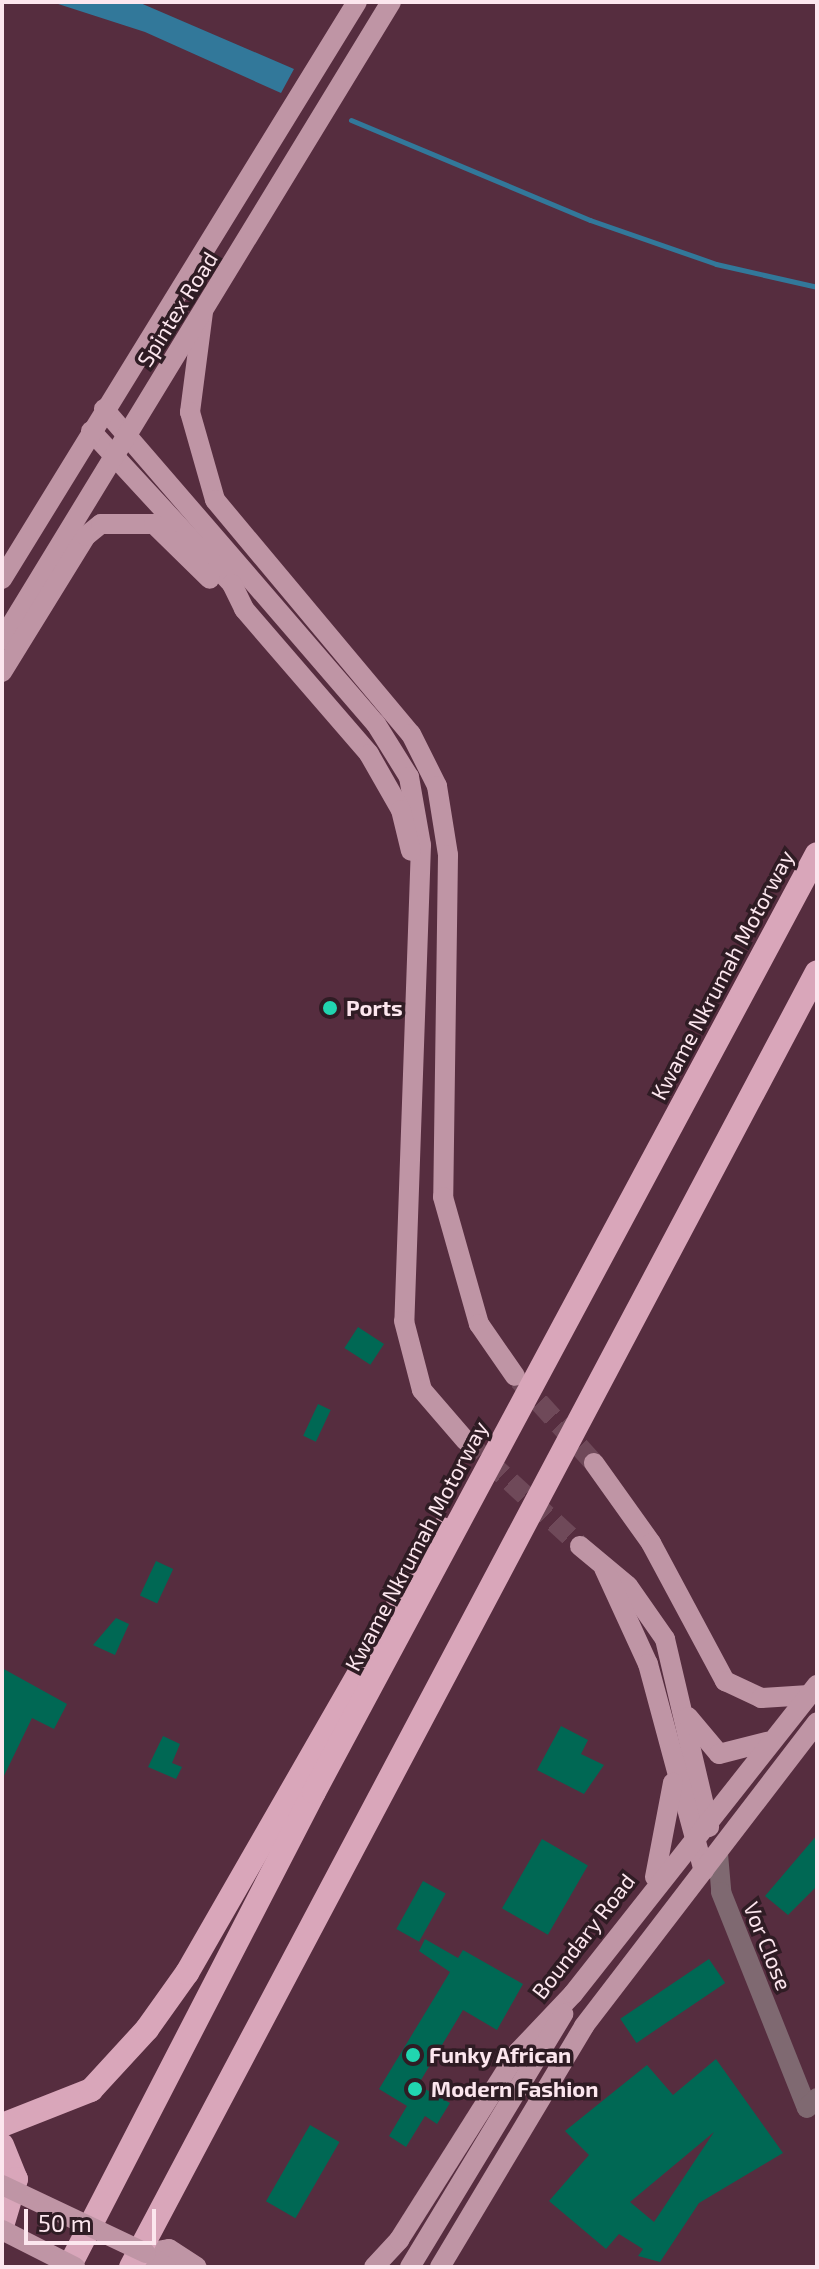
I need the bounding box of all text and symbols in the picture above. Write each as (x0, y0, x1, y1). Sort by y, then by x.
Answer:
street label: Spintex Road (131, 247, 223, 371)
street label: Kwame Nkrumah Motorway (645, 846, 799, 1104)
place label: Ports (346, 995, 403, 1021)
marker: Ports (321, 999, 339, 1017)
street label: Kwame Nkrumah Motorway (339, 1417, 493, 1675)
street label: Boundary Road (526, 1868, 640, 2004)
street label: Vor Close (738, 1898, 798, 1994)
place label: Funky African (429, 2042, 572, 2068)
marker: Funky African (404, 2046, 422, 2064)
place label: Modern Fashion (431, 2076, 599, 2102)
marker: Modern Fashion (406, 2080, 424, 2098)
scale bar (28, 2193, 160, 2243)
text: 50 m (38, 2208, 92, 2237)

